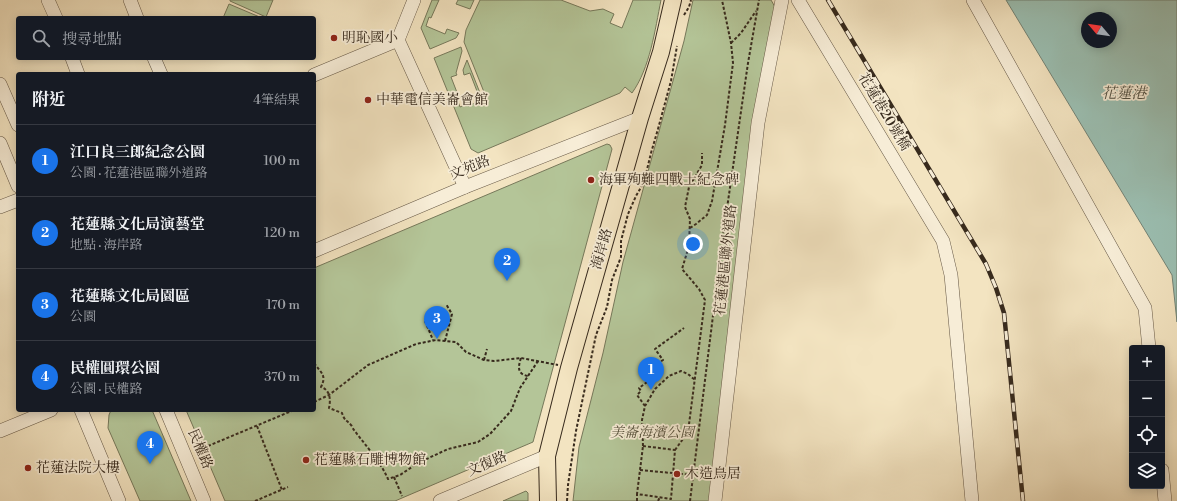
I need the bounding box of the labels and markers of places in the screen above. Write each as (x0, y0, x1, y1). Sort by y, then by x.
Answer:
place label: 明恥國小 (342, 29, 398, 47)
marker: 明恥國小 (329, 33, 339, 43)
place label: 中華電信美崙會館 (376, 91, 488, 109)
marker: 中華電信美崙會館 (363, 95, 373, 105)
place label: 海軍殉難四戰士紀念碑 (599, 171, 739, 189)
marker: 海軍殉難四戰士紀念碑 (586, 175, 596, 185)
pin: 2 (494, 248, 520, 281)
pin: 3 (424, 306, 450, 339)
pin: 1 (638, 357, 664, 390)
pin: 4 (137, 431, 163, 464)
place label: 花蓮縣石雕博物館 (314, 451, 426, 469)
marker: 花蓮縣石雕博物館 (301, 455, 311, 465)
place label: 花蓮法院大樓 (36, 459, 120, 477)
marker: 花蓮法院大樓 (23, 463, 33, 473)
place label: 木造鳥居 (685, 465, 741, 483)
marker: 木造鳥居 (672, 469, 682, 479)

